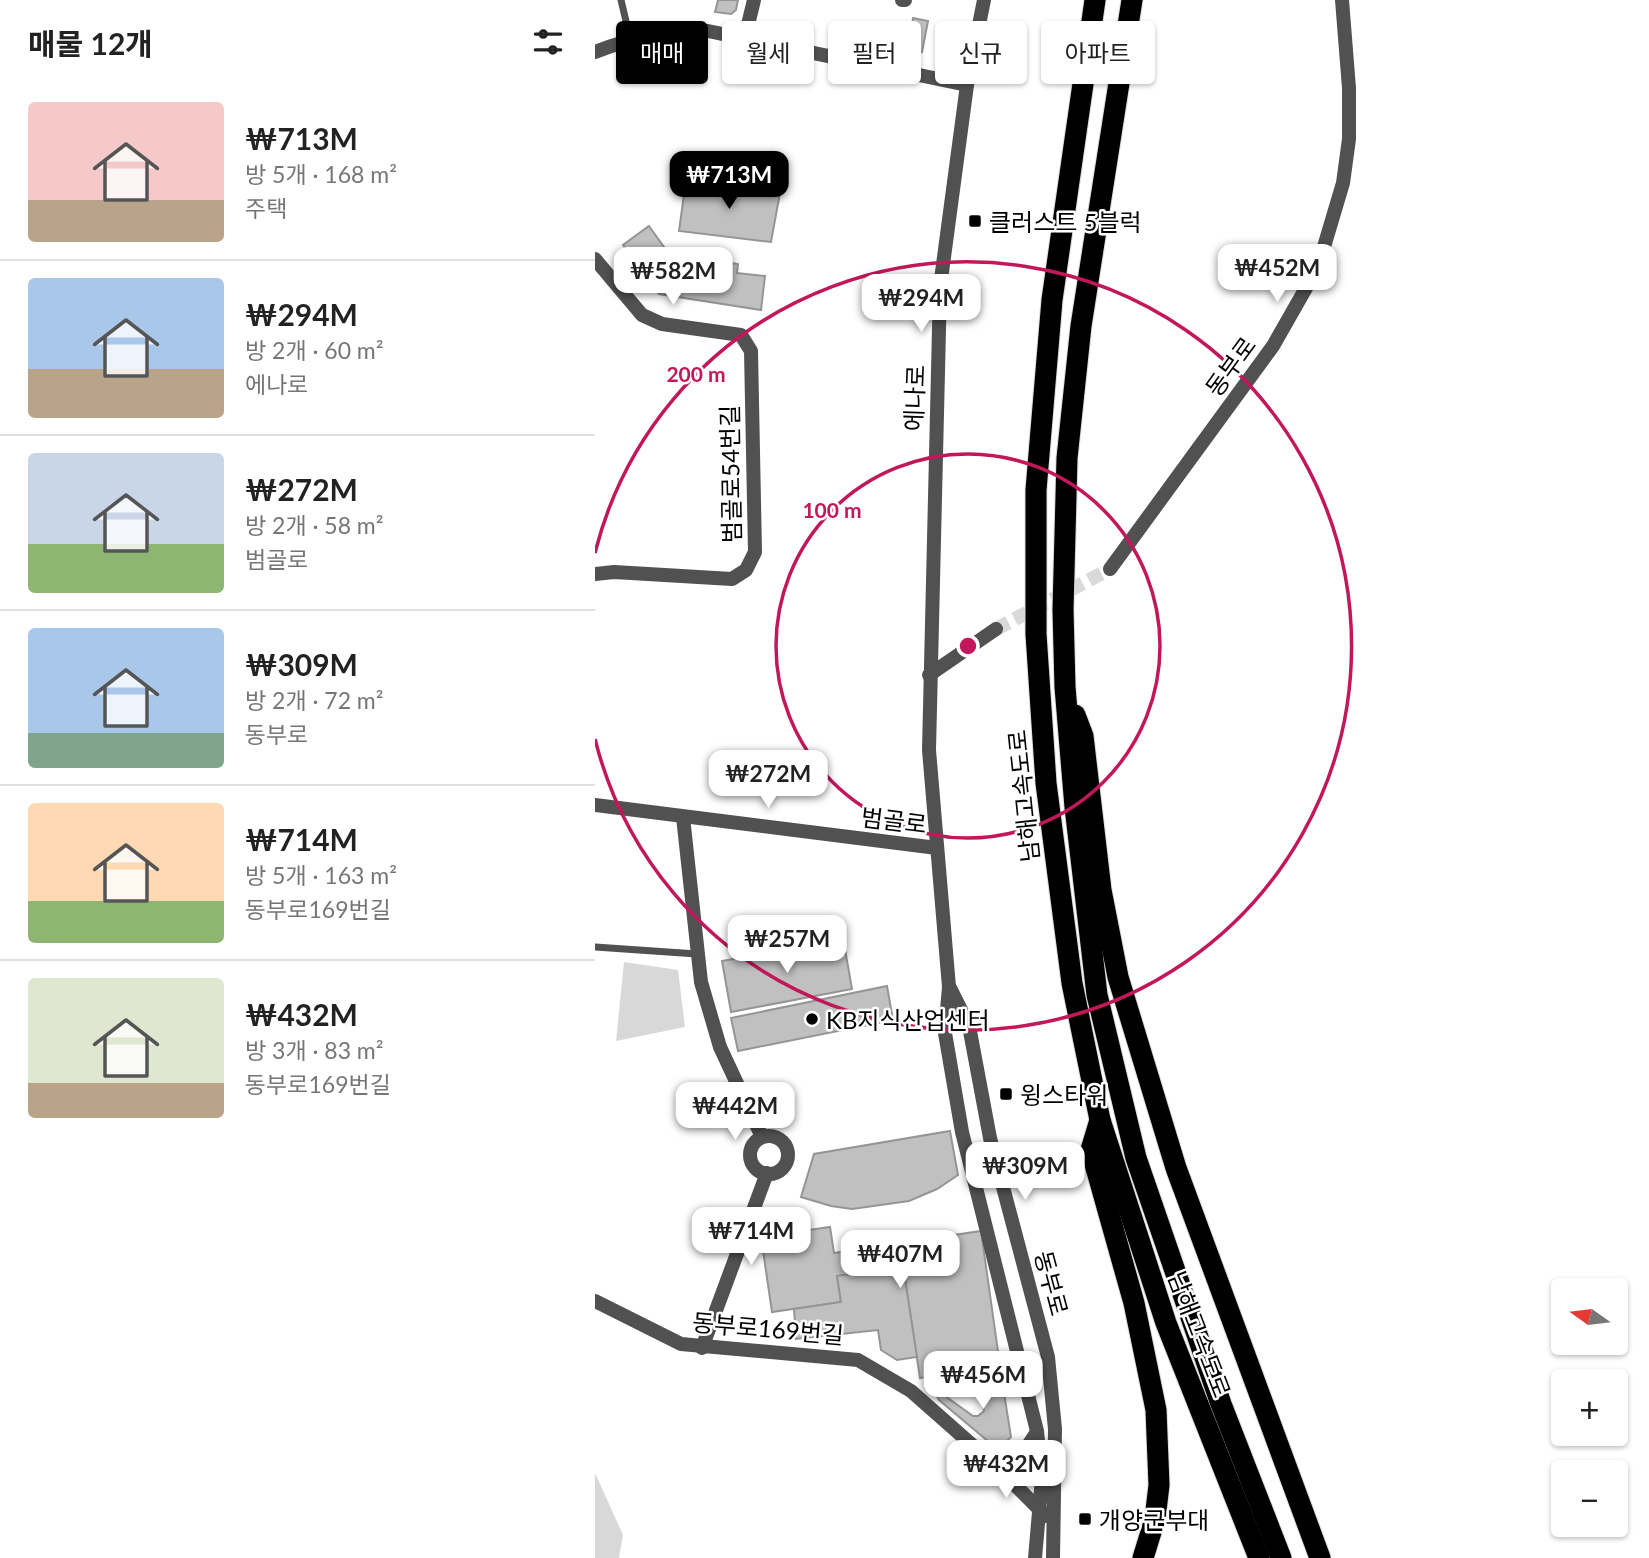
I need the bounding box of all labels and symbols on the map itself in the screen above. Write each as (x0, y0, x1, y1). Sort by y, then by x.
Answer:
pin: ₩713M (680, 152, 778, 211)
place label: 클러스트 5블럭 (989, 207, 1142, 236)
marker: 클러스트 5블럭 (967, 213, 983, 229)
pin: ₩452M (1228, 244, 1326, 304)
pin: ₩582M (624, 247, 722, 307)
pin: ₩294M (872, 274, 970, 334)
street label: 동부로 (1199, 331, 1261, 401)
text: 200 m (666, 361, 726, 386)
street label: 에나로 (898, 364, 930, 432)
street label: 범골로54번길 (714, 405, 746, 543)
text: 100 m (802, 497, 862, 522)
centre of rings (956, 634, 980, 658)
street label: 남해고속도로 (1002, 729, 1044, 863)
pin: ₩272M (719, 750, 817, 810)
street label: 범골로 (859, 802, 929, 838)
pin: ₩257M (738, 916, 836, 975)
place label: KB지식산업센터 (826, 1005, 990, 1034)
marker: KB지식산업센터 (804, 1011, 820, 1027)
place label: 윙스타워 (1020, 1080, 1108, 1109)
pin: ₩442M (686, 1082, 784, 1142)
marker: 윙스타워 (998, 1086, 1014, 1102)
pin: ₩309M (976, 1142, 1074, 1202)
pin: ₩714M (702, 1208, 800, 1267)
pin: ₩407M (851, 1230, 949, 1290)
street label: 동부로 (1029, 1247, 1075, 1319)
street label: 남해고속도로 (1163, 1267, 1237, 1401)
north arrow (1551, 1278, 1627, 1354)
street label: 동부로169번길 (691, 1307, 845, 1349)
pin: ₩456M (934, 1352, 1032, 1411)
pin: ₩432M (957, 1440, 1055, 1500)
place label: 개양군부대 (1099, 1505, 1209, 1534)
marker: 개양군부대 (1077, 1511, 1093, 1527)

